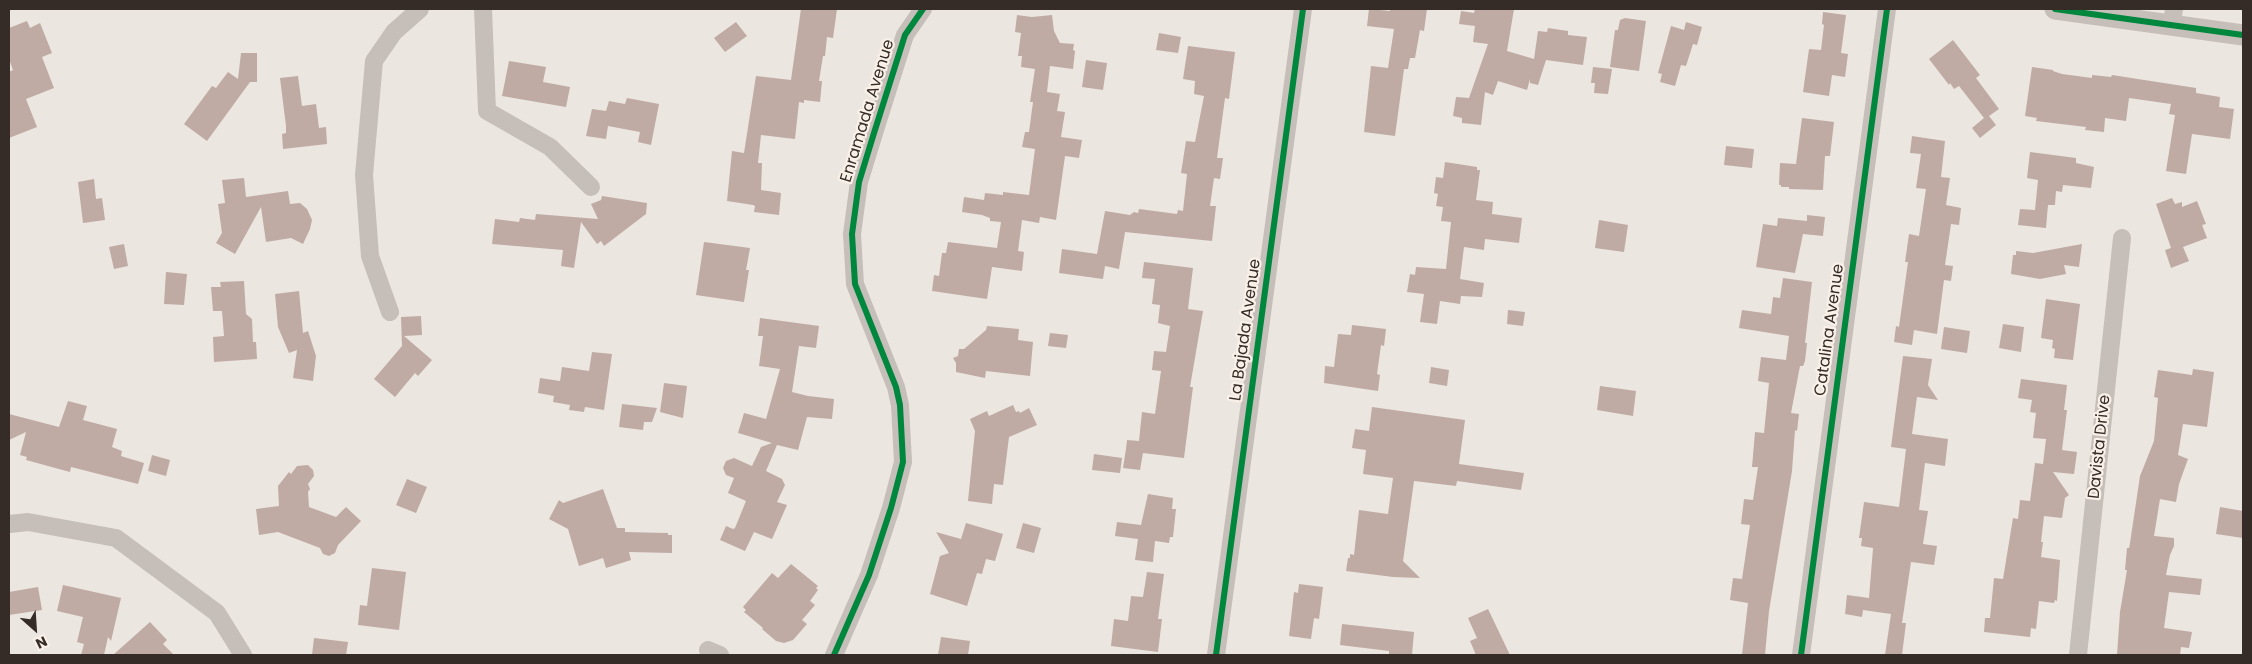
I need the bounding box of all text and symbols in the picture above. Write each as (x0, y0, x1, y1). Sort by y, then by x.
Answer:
street label: Enramada Avenue (837, 37, 899, 185)
street label: La Bajada Avenue (1227, 258, 1265, 402)
street label: Catalina Avenue (1811, 263, 1849, 397)
street label: Davista Drive (2085, 394, 2115, 500)
north arrow (10, 604, 60, 654)
text: N (32, 631, 51, 654)

